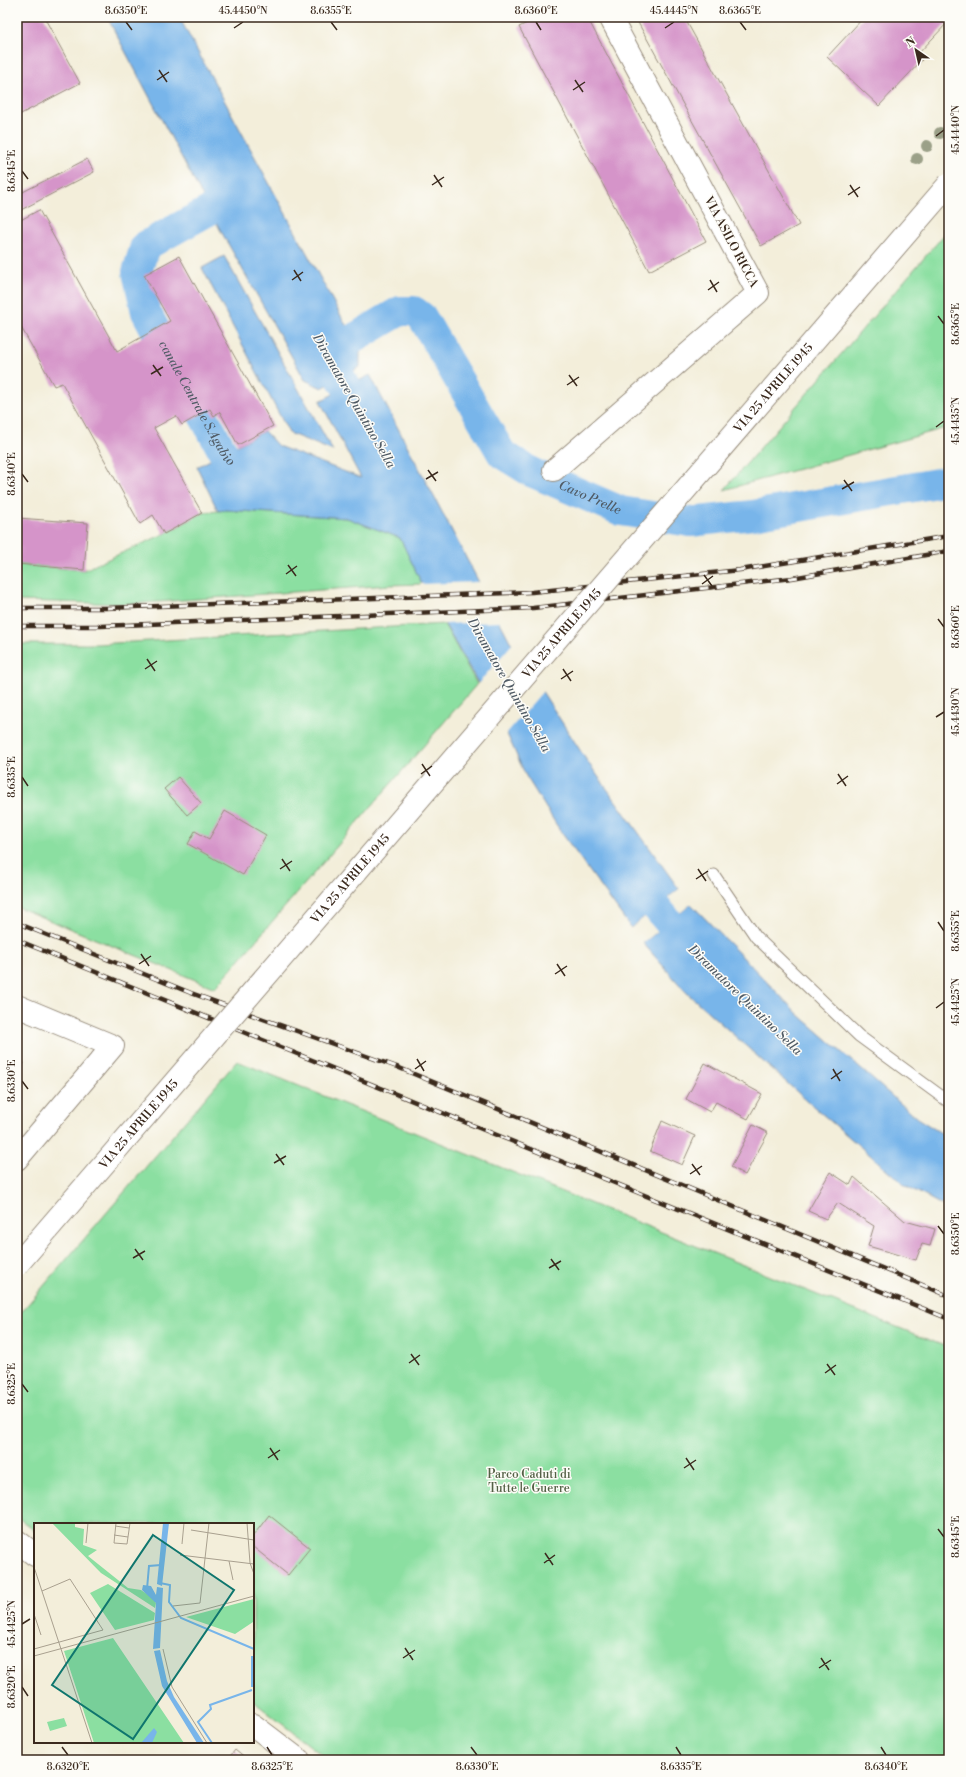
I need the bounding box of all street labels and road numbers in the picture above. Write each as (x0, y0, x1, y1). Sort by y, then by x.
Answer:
street label: VIA ASILO RICCA (700, 193, 762, 291)
street label: VIA 25 APRILE 1945 (730, 340, 816, 437)
street label: VIA 25 APRILE 1945 (518, 585, 605, 682)
street label: VIA 25 APRILE 1945 (307, 831, 393, 927)
street label: VIA 25 APRILE 1945 (95, 1076, 181, 1173)

